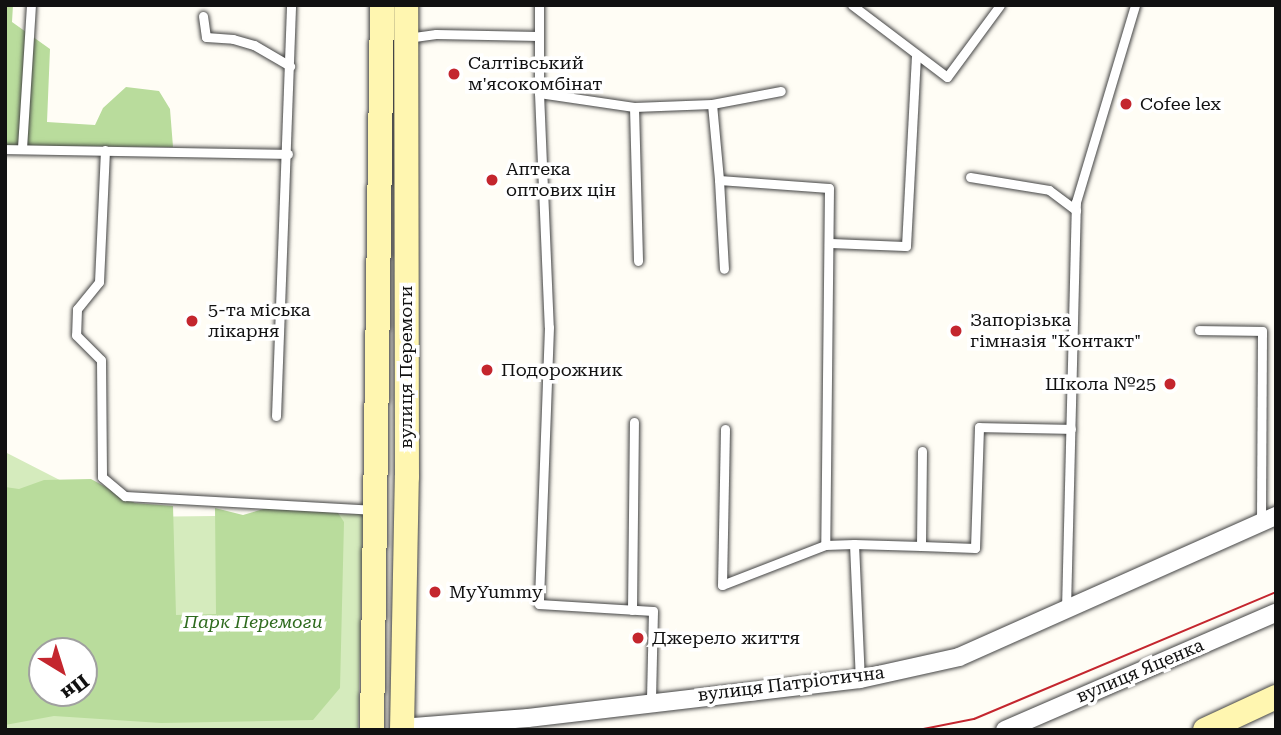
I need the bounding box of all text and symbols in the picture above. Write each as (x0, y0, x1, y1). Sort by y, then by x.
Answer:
place label: Салтівський м'ясокомбінат (468, 53, 603, 96)
marker: Салтівський м'ясокомбінат (446, 66, 462, 82)
place label: Cofee lex (1140, 93, 1221, 115)
marker: Cofee lex (1118, 96, 1134, 112)
place label: Аптека оптових цін (506, 159, 616, 202)
marker: Аптека оптових цін (484, 172, 500, 188)
street label: вулиця Перемоги (395, 285, 417, 449)
place label: 5-та міська лікарня (208, 300, 310, 342)
place label: Запорізька гімназія "Контакт" (970, 310, 1141, 352)
marker: 5-та міська лікарня (182, 311, 202, 331)
marker: Запорізька гімназія "Контакт" (948, 323, 964, 339)
place label: Подорожник (501, 359, 623, 381)
marker: Подорожник (479, 362, 495, 378)
place label: Школа №25 (1045, 373, 1156, 395)
marker: Школа №25 (1162, 376, 1178, 392)
place label: MyYummy (449, 581, 543, 603)
marker: MyYummy (427, 584, 443, 600)
park label: Парк Перемоги (183, 611, 323, 633)
place label: Джерело життя (652, 627, 800, 649)
marker: Джерело життя (630, 630, 646, 646)
street label: вулиця Яценка (1073, 634, 1207, 708)
north arrow (28, 637, 98, 707)
street label: вулиця Патріотична (696, 662, 886, 706)
text: Пн (57, 670, 93, 705)

